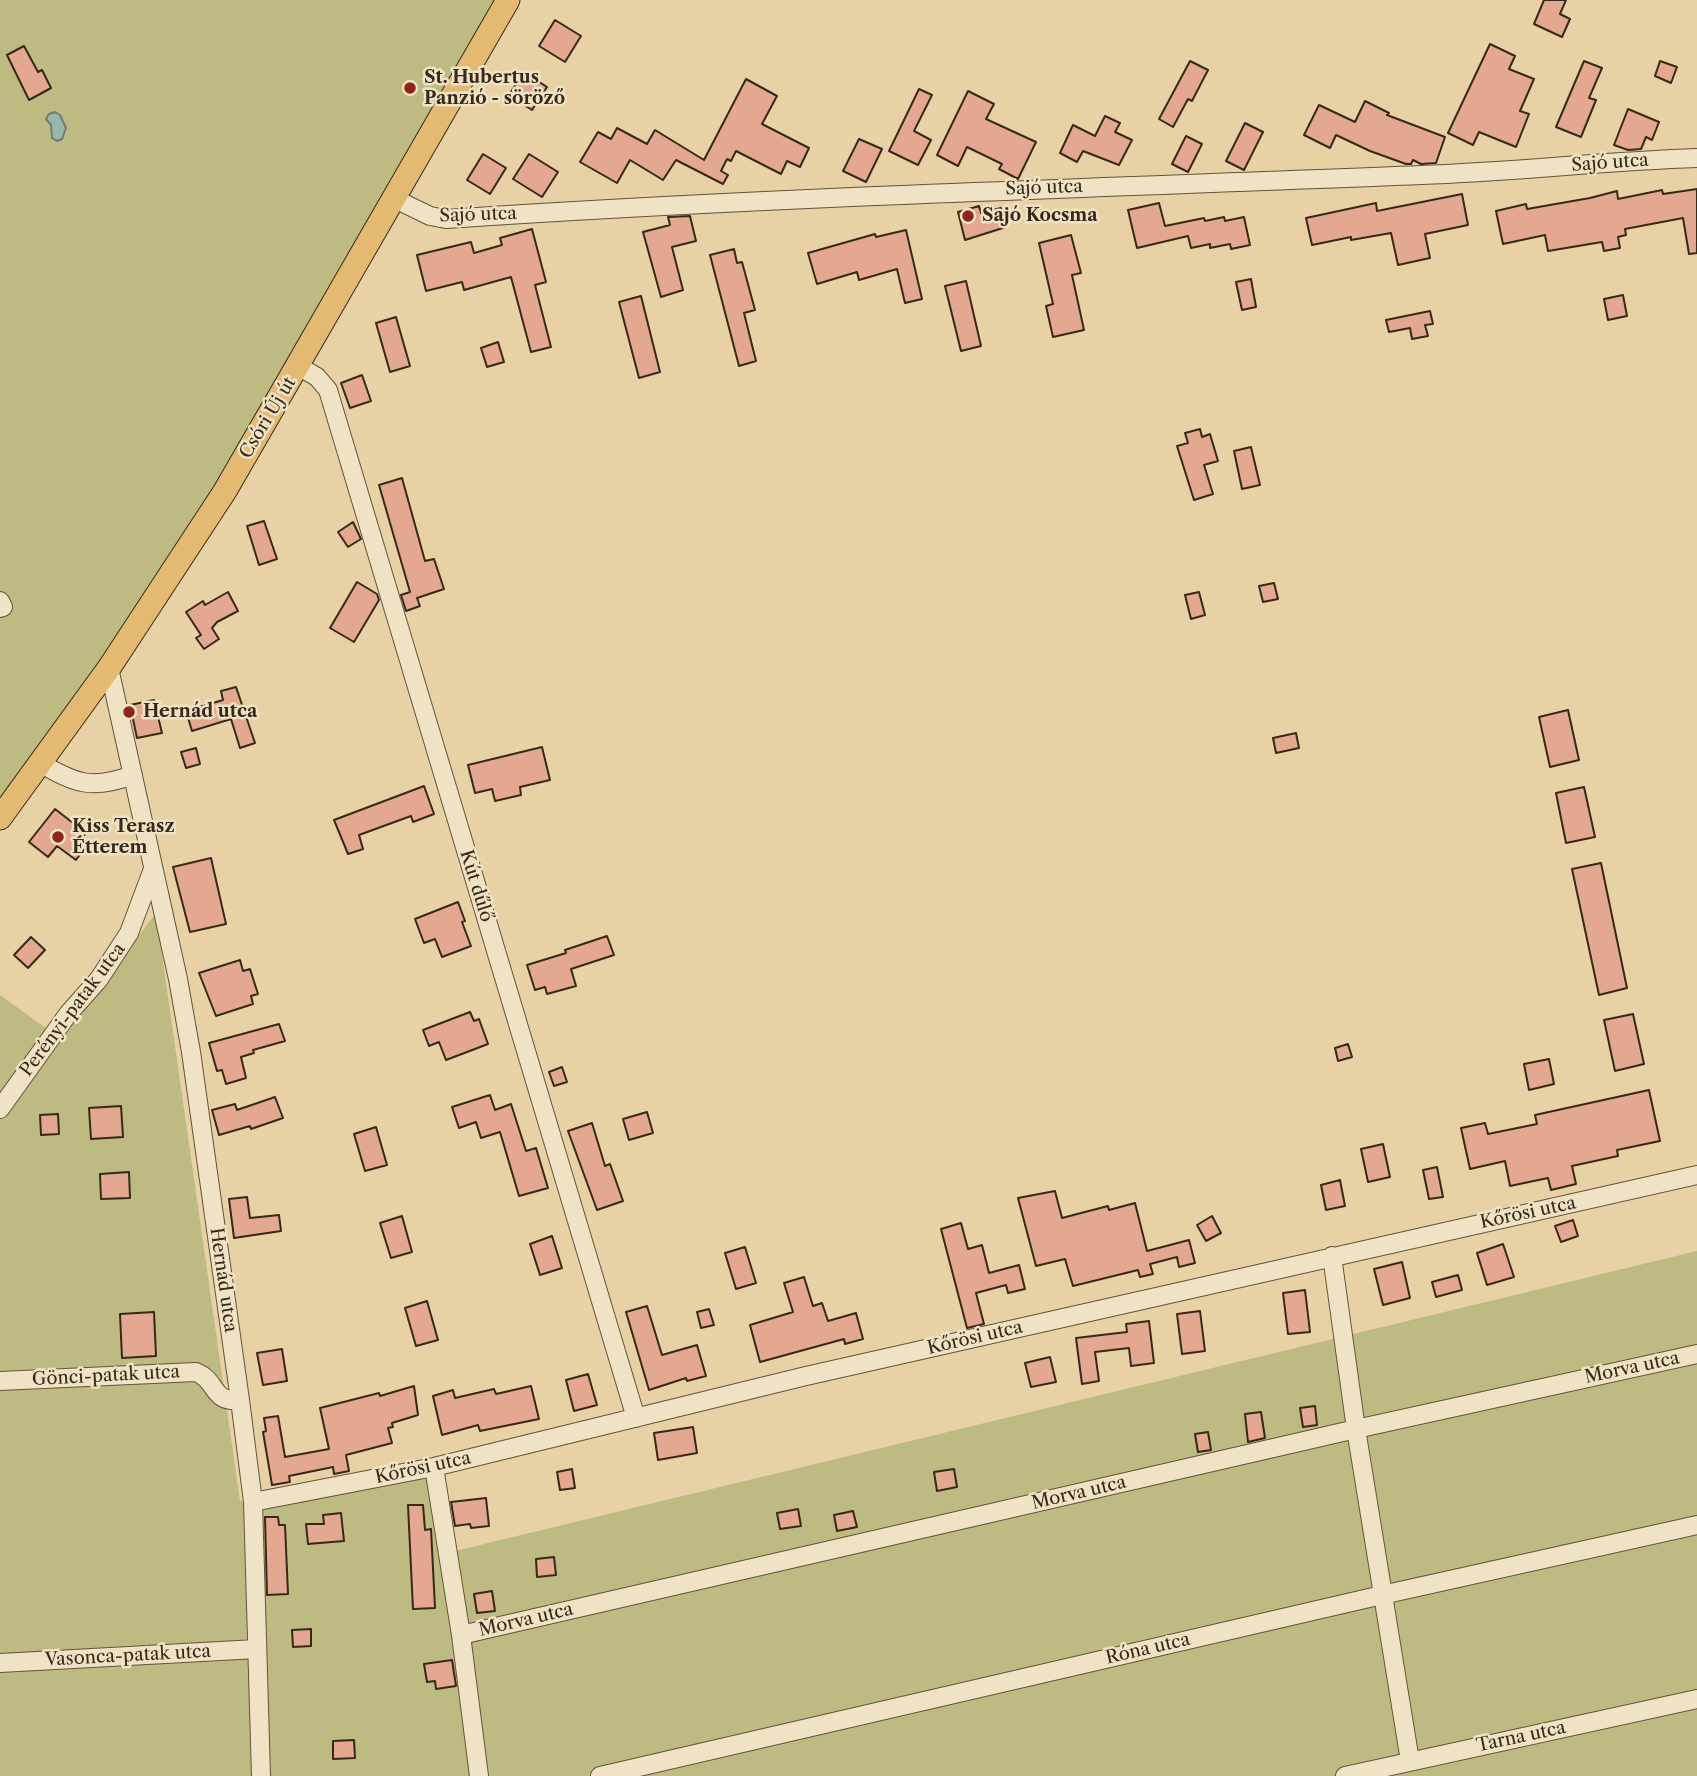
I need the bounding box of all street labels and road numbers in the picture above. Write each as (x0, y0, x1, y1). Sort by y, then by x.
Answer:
street label: Sajó utca (1571, 150, 1649, 176)
street label: Sajó utca (1005, 176, 1083, 200)
street label: Sajó utca (439, 203, 517, 227)
street label: Csóri Új út (235, 373, 301, 463)
street label: Kút dűlő (455, 847, 497, 925)
street label: Perényi-patak utca (16, 939, 130, 1081)
street label: Kőrösi utca (1478, 1192, 1578, 1234)
street label: Hernád utca (205, 1226, 241, 1334)
street label: Kőrösi utca (925, 1317, 1025, 1359)
street label: Morva utca (1583, 1347, 1681, 1389)
street label: Gönci-patak utca (32, 1361, 180, 1391)
street label: Kőrösi utca (373, 1447, 473, 1489)
street label: Morva utca (1030, 1472, 1128, 1514)
street label: Morva utca (477, 1599, 575, 1641)
street label: Róna utca (1104, 1629, 1192, 1669)
street label: Vasonca-patak utca (44, 1641, 212, 1671)
street label: Tarna utca (1474, 1717, 1568, 1757)

